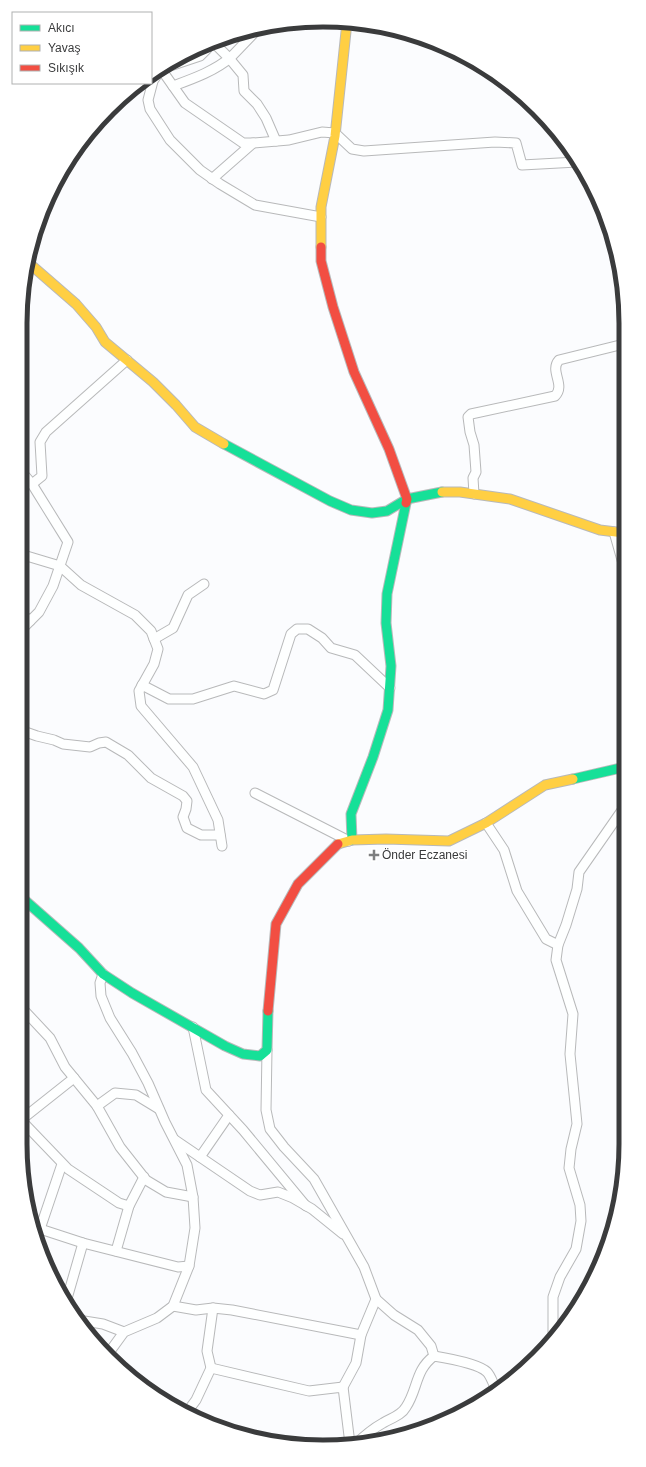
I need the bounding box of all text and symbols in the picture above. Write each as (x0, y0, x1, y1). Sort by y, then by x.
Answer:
legend (12, 12, 152, 84)
text: Akıcı (48, 21, 75, 35)
text: Yavaş (48, 41, 80, 55)
text: Sıkışık (48, 61, 85, 75)
place label: Önder Eczanesi (382, 848, 467, 862)
marker: Önder Eczanesi (369, 850, 379, 860)

